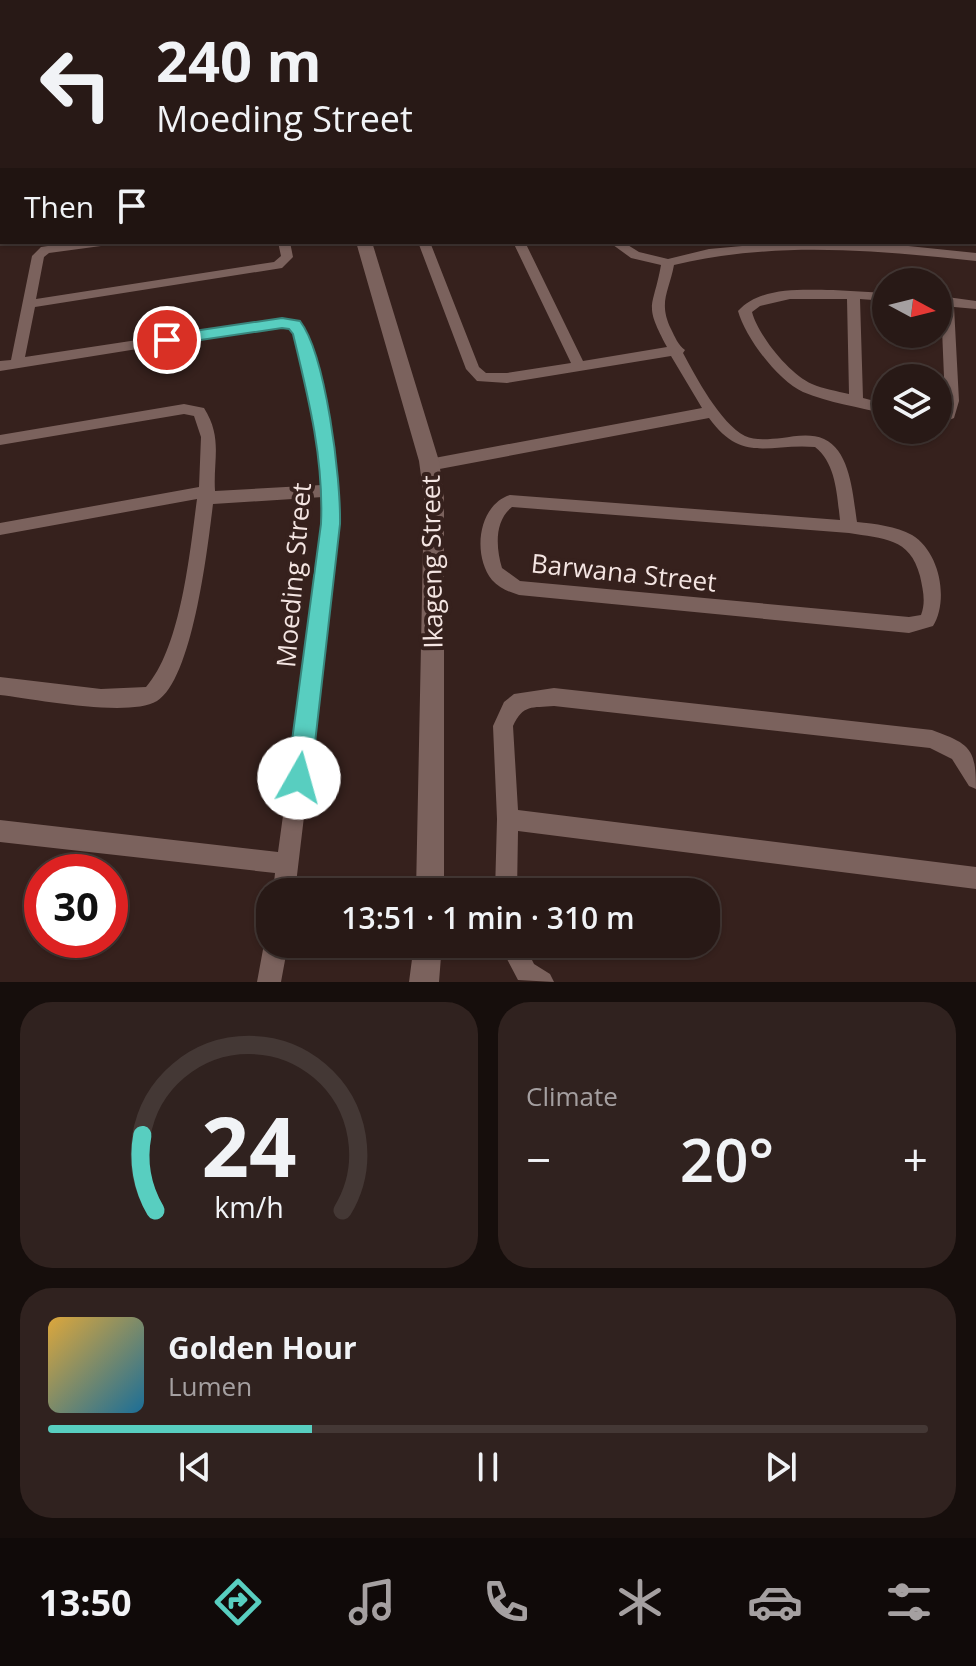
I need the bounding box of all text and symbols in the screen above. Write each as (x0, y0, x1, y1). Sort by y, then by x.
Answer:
text: 240 m (156, 22, 322, 98)
icon: left (24, 32, 128, 136)
text: Moeding Street (156, 94, 413, 143)
icon: arrive (110, 184, 154, 228)
text: Then (24, 186, 94, 227)
north arrow (872, 268, 952, 348)
map controls (872, 268, 952, 444)
pin (133, 306, 201, 374)
icon: arrive (145, 318, 189, 362)
button: layers (872, 364, 952, 444)
street label: Ikageng Street (411, 475, 451, 649)
street label: Moeding Street (267, 481, 319, 669)
street label: Barwana Street (530, 544, 718, 600)
position arrow (257, 736, 341, 820)
speed limit sign: 30 (24, 854, 128, 958)
text: 13:51 · 1 min · 310 m (341, 897, 635, 938)
text: Climate (526, 1078, 618, 1114)
text: 24 (201, 1088, 297, 1201)
text: 20° (680, 1118, 774, 1200)
text: − (526, 1129, 551, 1189)
text: + (903, 1129, 928, 1189)
text: km/h (214, 1187, 284, 1226)
text: Golden Hour (168, 1327, 357, 1368)
text: Lumen (168, 1368, 252, 1404)
icon: previous (173, 1445, 217, 1489)
icon: pause (466, 1445, 510, 1489)
icon: next (759, 1445, 803, 1489)
icon: directions (210, 1574, 266, 1630)
icon: music (344, 1574, 400, 1630)
icon: phone (478, 1574, 534, 1630)
icon: climate (612, 1574, 668, 1630)
icon: car (747, 1574, 803, 1630)
icon: filters (881, 1574, 937, 1630)
text: 13:50 (39, 1578, 132, 1627)

